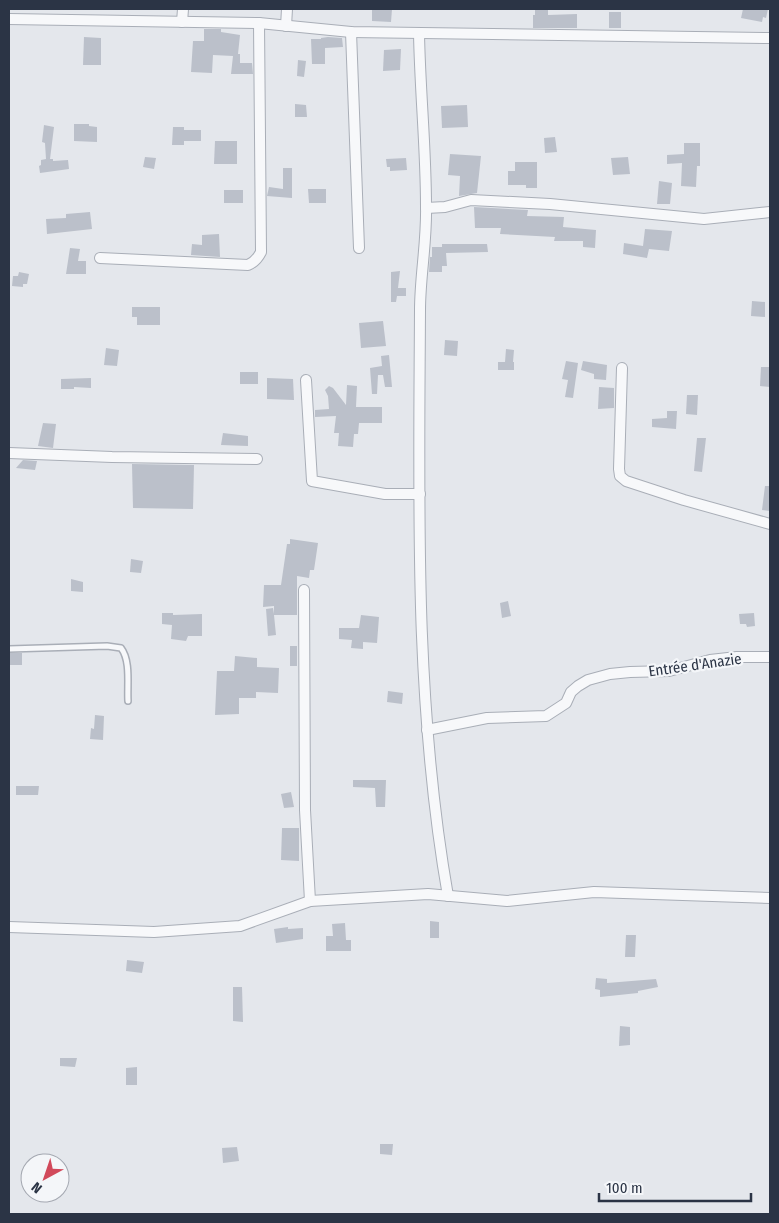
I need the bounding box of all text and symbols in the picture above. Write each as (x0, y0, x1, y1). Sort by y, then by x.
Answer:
street label: Entrée d'Anazie (647, 650, 743, 680)
north arrow (20, 1153, 70, 1203)
scale bar (599, 1170, 752, 1202)
text: N (28, 1178, 46, 1197)
text: 100 m (606, 1179, 643, 1197)

